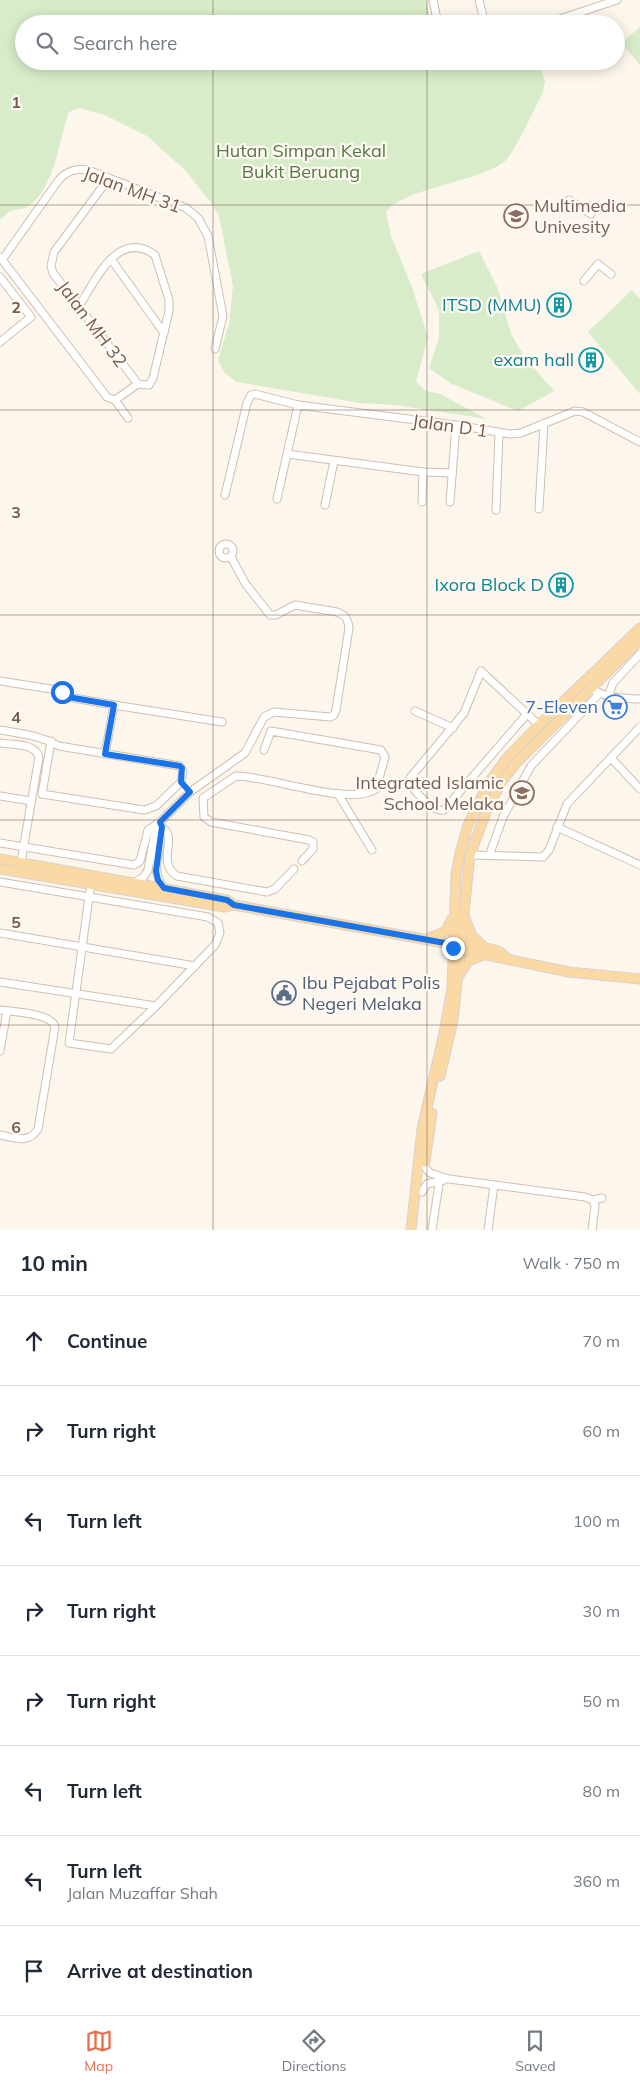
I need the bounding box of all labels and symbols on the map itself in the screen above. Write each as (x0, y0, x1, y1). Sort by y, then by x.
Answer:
text: 1 (11, 92, 21, 112)
park label: Hutan Simpan Kekal Bukit Beruang (216, 139, 386, 183)
street label: Jalan MH 31 (80, 161, 184, 218)
place label: Multimedia Univesity (534, 194, 626, 238)
school or university icon: Multimedia Univesity (503, 203, 529, 229)
street label: Jalan MH 32 (52, 276, 132, 372)
building icon: ITSD (MMU) (546, 292, 572, 318)
place label: ITSD (MMU) (442, 293, 542, 316)
text: 2 (11, 297, 21, 317)
building icon: exam hall (578, 347, 604, 373)
place label: exam hall (494, 348, 574, 371)
street label: Jalan D 1 (411, 409, 489, 442)
text: 3 (11, 502, 21, 522)
building icon: Ixora Block D (548, 572, 574, 598)
place label: Ixora Block D (435, 573, 544, 596)
route start (51, 681, 74, 704)
supermarket icon: 7-Eleven (602, 694, 628, 720)
place label: 7-Eleven (525, 695, 598, 718)
text: 4 (11, 707, 21, 727)
place label: Integrated Islamic School Melaka (356, 771, 504, 815)
school or university icon: Integrated Islamic School Melaka (509, 780, 535, 806)
text: 5 (11, 912, 21, 932)
route end (442, 937, 465, 960)
place label: Ibu Pejabat Polis Negeri Melaka (302, 971, 440, 1015)
public building icon: Ibu Pejabat Polis Negeri Melaka (271, 980, 297, 1006)
text: 6 (11, 1117, 21, 1137)

